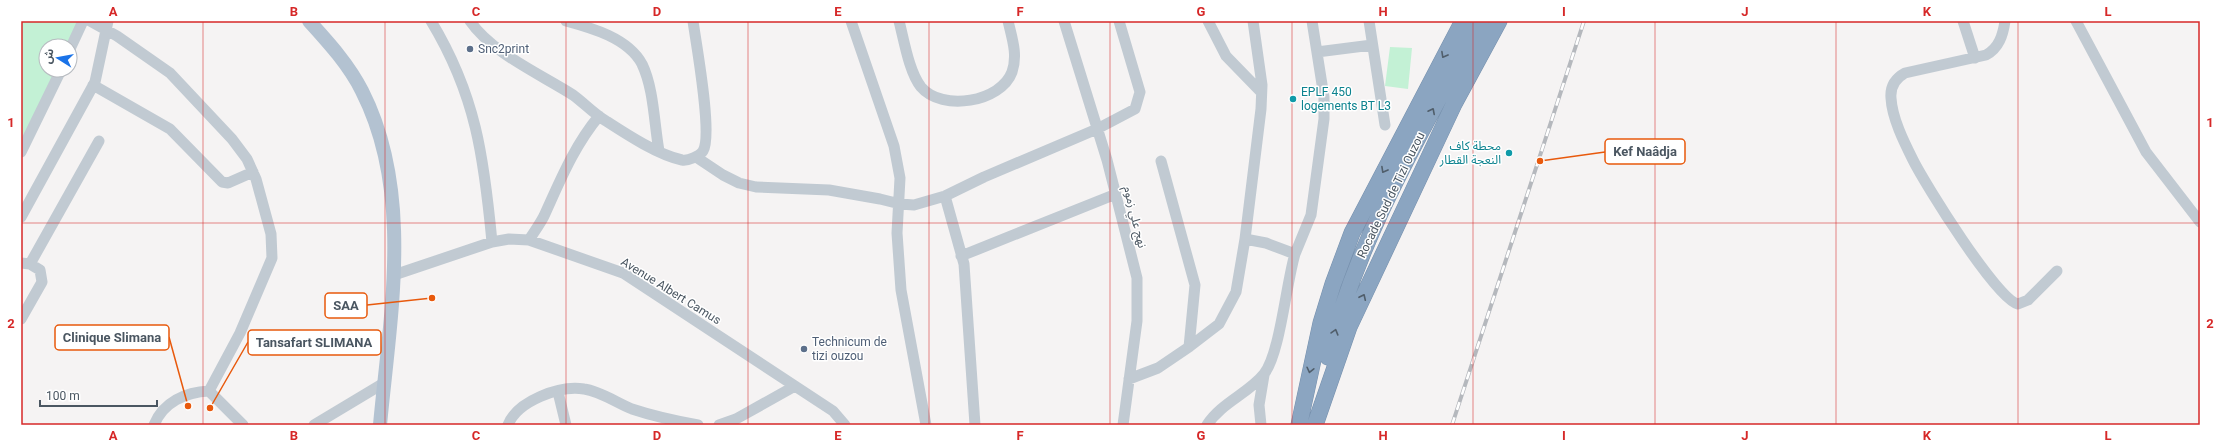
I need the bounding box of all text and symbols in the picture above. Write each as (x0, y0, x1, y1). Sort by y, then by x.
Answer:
text: A (109, 4, 118, 19)
text: B (290, 4, 298, 19)
text: C (472, 4, 481, 19)
text: D (653, 4, 661, 19)
text: E (834, 4, 842, 19)
text: F (1016, 4, 1024, 19)
text: G (1197, 4, 1206, 19)
text: H (1378, 4, 1388, 19)
text: I (1562, 4, 1566, 19)
text: J (1741, 4, 1749, 19)
text: K (1923, 4, 1932, 19)
text: L (2104, 4, 2112, 19)
north arrow (38, 38, 78, 78)
place label: Snc2print (478, 42, 529, 56)
marker: Snc2print (465, 44, 475, 54)
text: ش (41, 48, 56, 65)
one-way arrow (1442, 51, 1449, 58)
place label: EPLF 450 logements BT L3 (1301, 85, 1391, 113)
marker: EPLF 450 logements BT L3 (1288, 94, 1298, 104)
one-way arrow (1427, 108, 1435, 115)
text: 1 (7, 115, 15, 130)
text: 1 (2206, 115, 2214, 130)
street label: Rocade Sud de Tizi Ouzou (1354, 130, 1428, 260)
place label: محطة كاف النعجة القطار (1439, 139, 1501, 167)
callout: Kef Naâdja (1605, 139, 1685, 164)
text: Kef Naâdja (1613, 144, 1677, 159)
marker: محطة كاف النعجة القطار (1504, 148, 1514, 158)
one-way arrow (1381, 166, 1389, 173)
street label: نهج علي زموم (1118, 185, 1149, 250)
street label: Avenue Albert Camus (619, 255, 723, 327)
callout: SAA (325, 293, 367, 318)
one-way arrow (1358, 293, 1366, 301)
text: SAA (333, 298, 359, 313)
text: 2 (7, 316, 15, 331)
text: 2 (2206, 316, 2214, 331)
callout: Clinique Slimana (55, 325, 169, 350)
one-way arrow (1330, 329, 1339, 336)
text: Clinique Slimana (63, 330, 161, 345)
callout: Tansafart SLIMANA (248, 330, 381, 355)
text: Tansafart SLIMANA (256, 335, 372, 350)
place label: Technicum de tizi ouzou (812, 335, 887, 363)
marker: Technicum de tizi ouzou (799, 344, 809, 354)
one-way arrow (1307, 367, 1315, 373)
scale bar (40, 382, 157, 408)
text: 100 m (46, 389, 80, 403)
text: A (109, 428, 118, 443)
text: B (290, 428, 298, 443)
text: C (472, 428, 481, 443)
text: D (653, 428, 661, 443)
text: E (834, 428, 842, 443)
text: F (1016, 428, 1024, 443)
text: G (1197, 428, 1206, 443)
text: H (1378, 428, 1388, 443)
text: I (1562, 428, 1566, 443)
text: J (1741, 428, 1749, 443)
text: K (1923, 428, 1932, 443)
text: L (2104, 428, 2112, 443)

